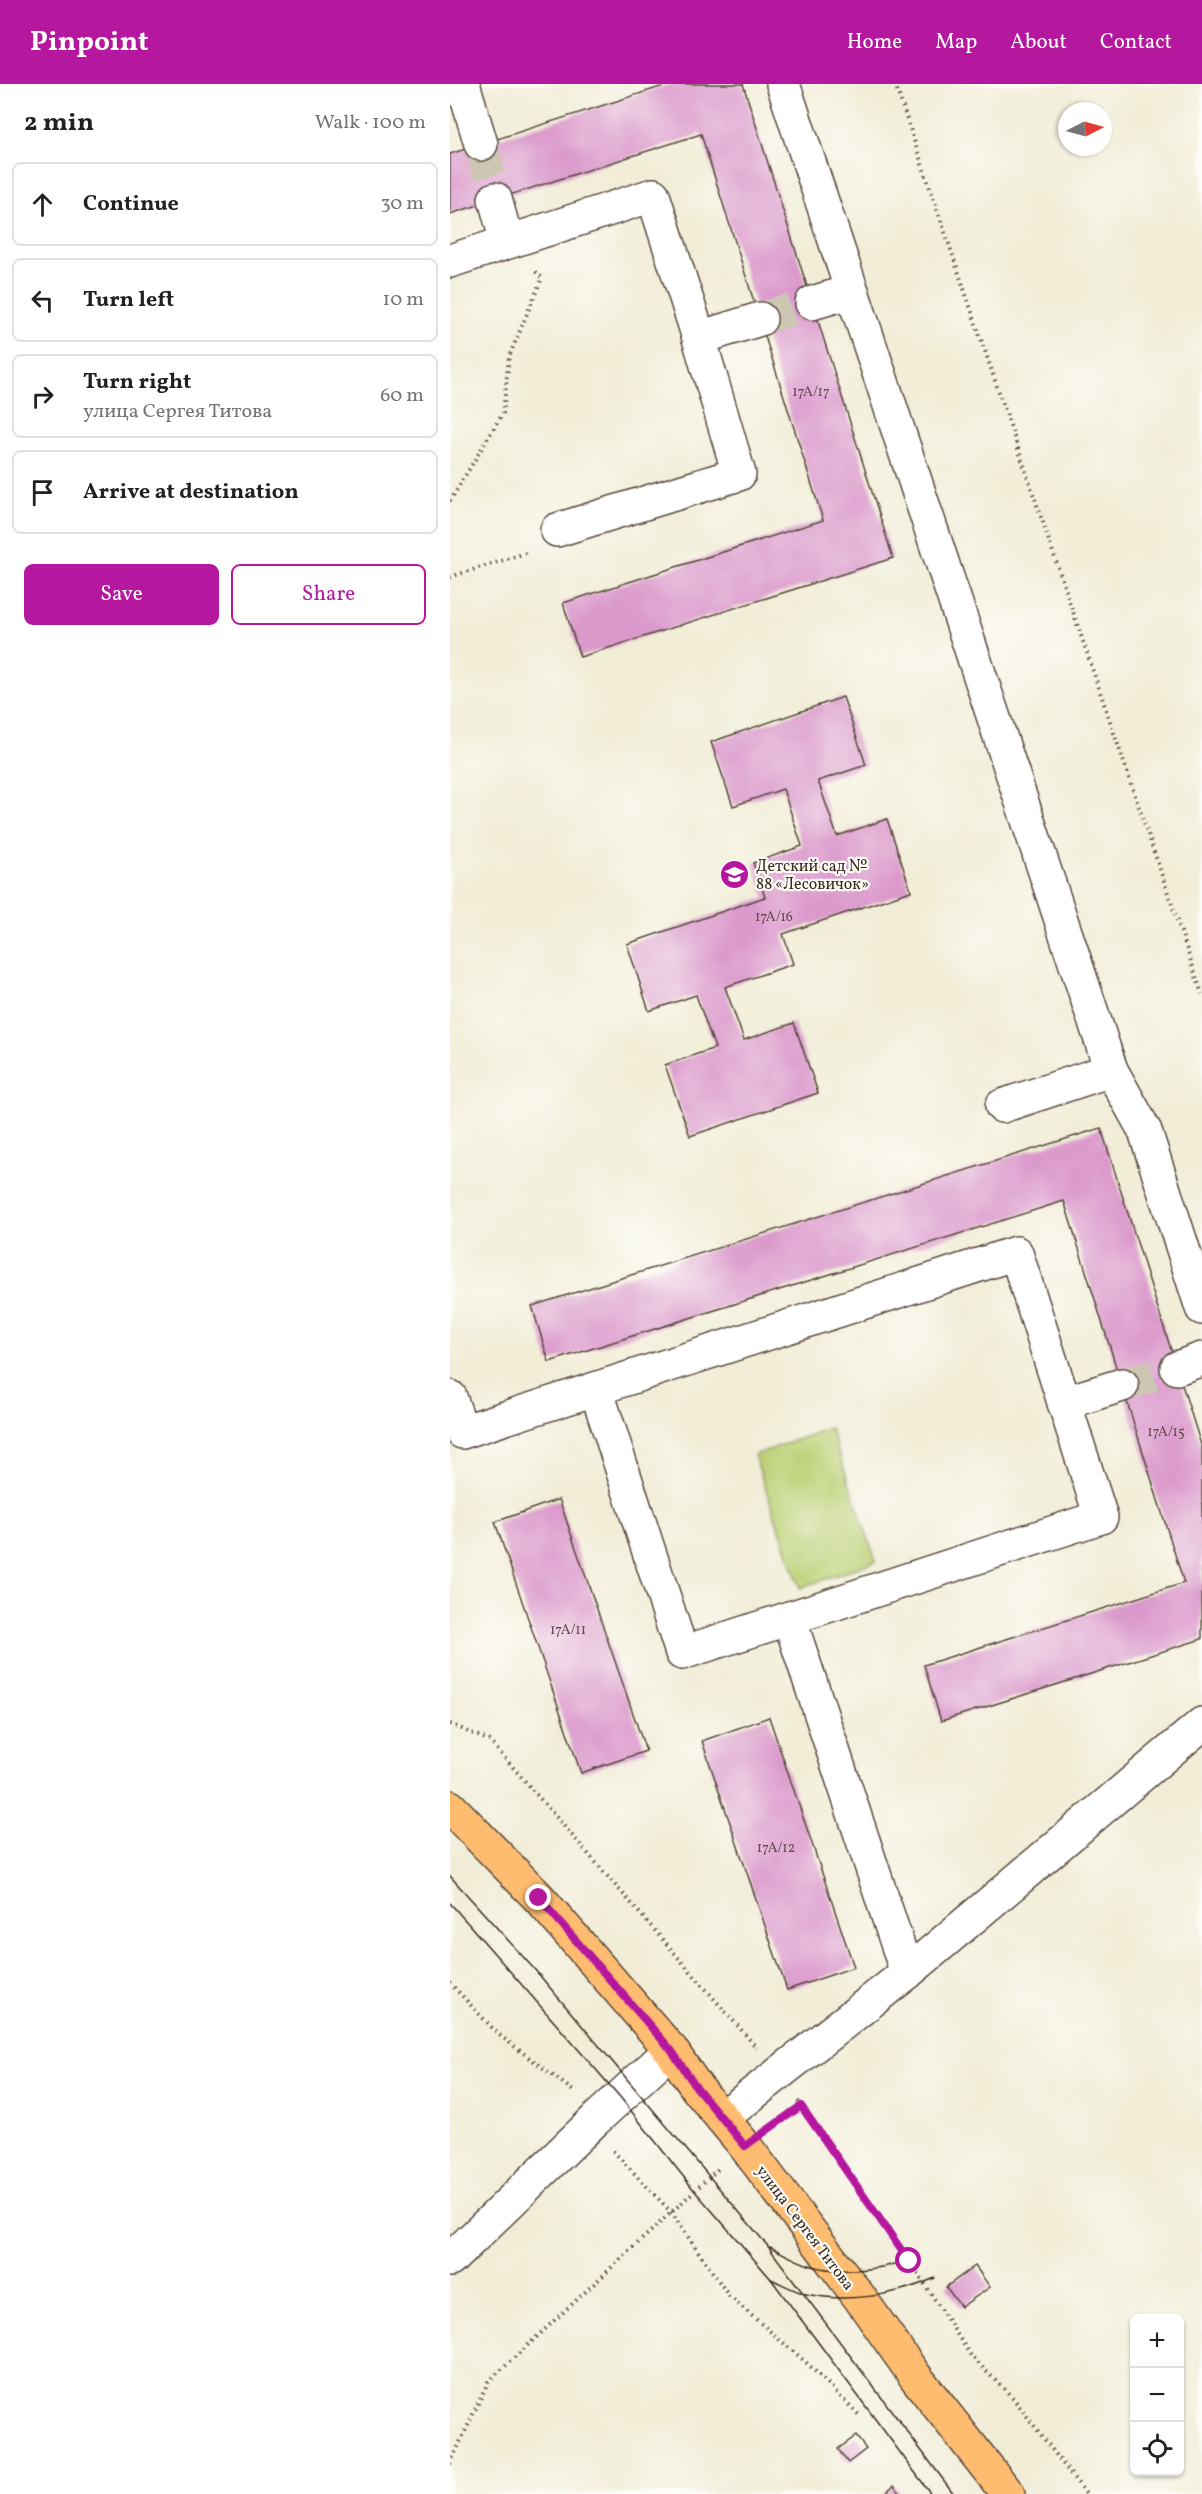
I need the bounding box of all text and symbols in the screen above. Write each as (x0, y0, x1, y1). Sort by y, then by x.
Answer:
text: Pinpoint (30, 23, 148, 62)
text: Home (847, 28, 902, 57)
text: Map (935, 28, 977, 57)
text: About (1010, 28, 1067, 57)
text: Contact (1100, 28, 1172, 57)
north arrow (1058, 102, 1112, 156)
text: 2 min (24, 105, 94, 141)
text: Walk · 100 m (315, 109, 426, 137)
icon: ahead (26, 188, 59, 221)
text: Continue (83, 189, 179, 220)
text: 30 m (380, 190, 424, 218)
icon: left (26, 284, 59, 317)
text: Turn left (83, 285, 174, 316)
text: 10 m (383, 286, 424, 314)
text: Turn right (83, 367, 191, 398)
icon: right (26, 380, 59, 413)
text: 60 m (380, 382, 424, 410)
house number: 17А/17 (792, 383, 830, 402)
text: улица Сергея Титова (83, 398, 272, 426)
icon: arrive (26, 476, 59, 509)
text: Arrive at destination (83, 477, 299, 508)
button: Save (24, 564, 219, 625)
button: Share (231, 564, 426, 625)
place label: Детский сад № 88 «Лесовичок» (756, 856, 869, 896)
school or university icon: Детский сад № 88 «Лесовичок» (719, 858, 751, 890)
house number: 17А/16 (755, 908, 793, 927)
house number: 17А/15 (1147, 1423, 1185, 1442)
house number: 17А/11 (550, 1621, 586, 1640)
house number: 17А/12 (757, 1839, 795, 1858)
route end (525, 1884, 551, 1910)
street label: улица Сергея Титова (750, 2161, 859, 2295)
route start (895, 2247, 921, 2273)
map controls (1130, 2314, 1184, 2476)
button: + (1130, 2314, 1184, 2368)
button: − (1130, 2368, 1184, 2422)
button: locate (1130, 2422, 1184, 2476)

